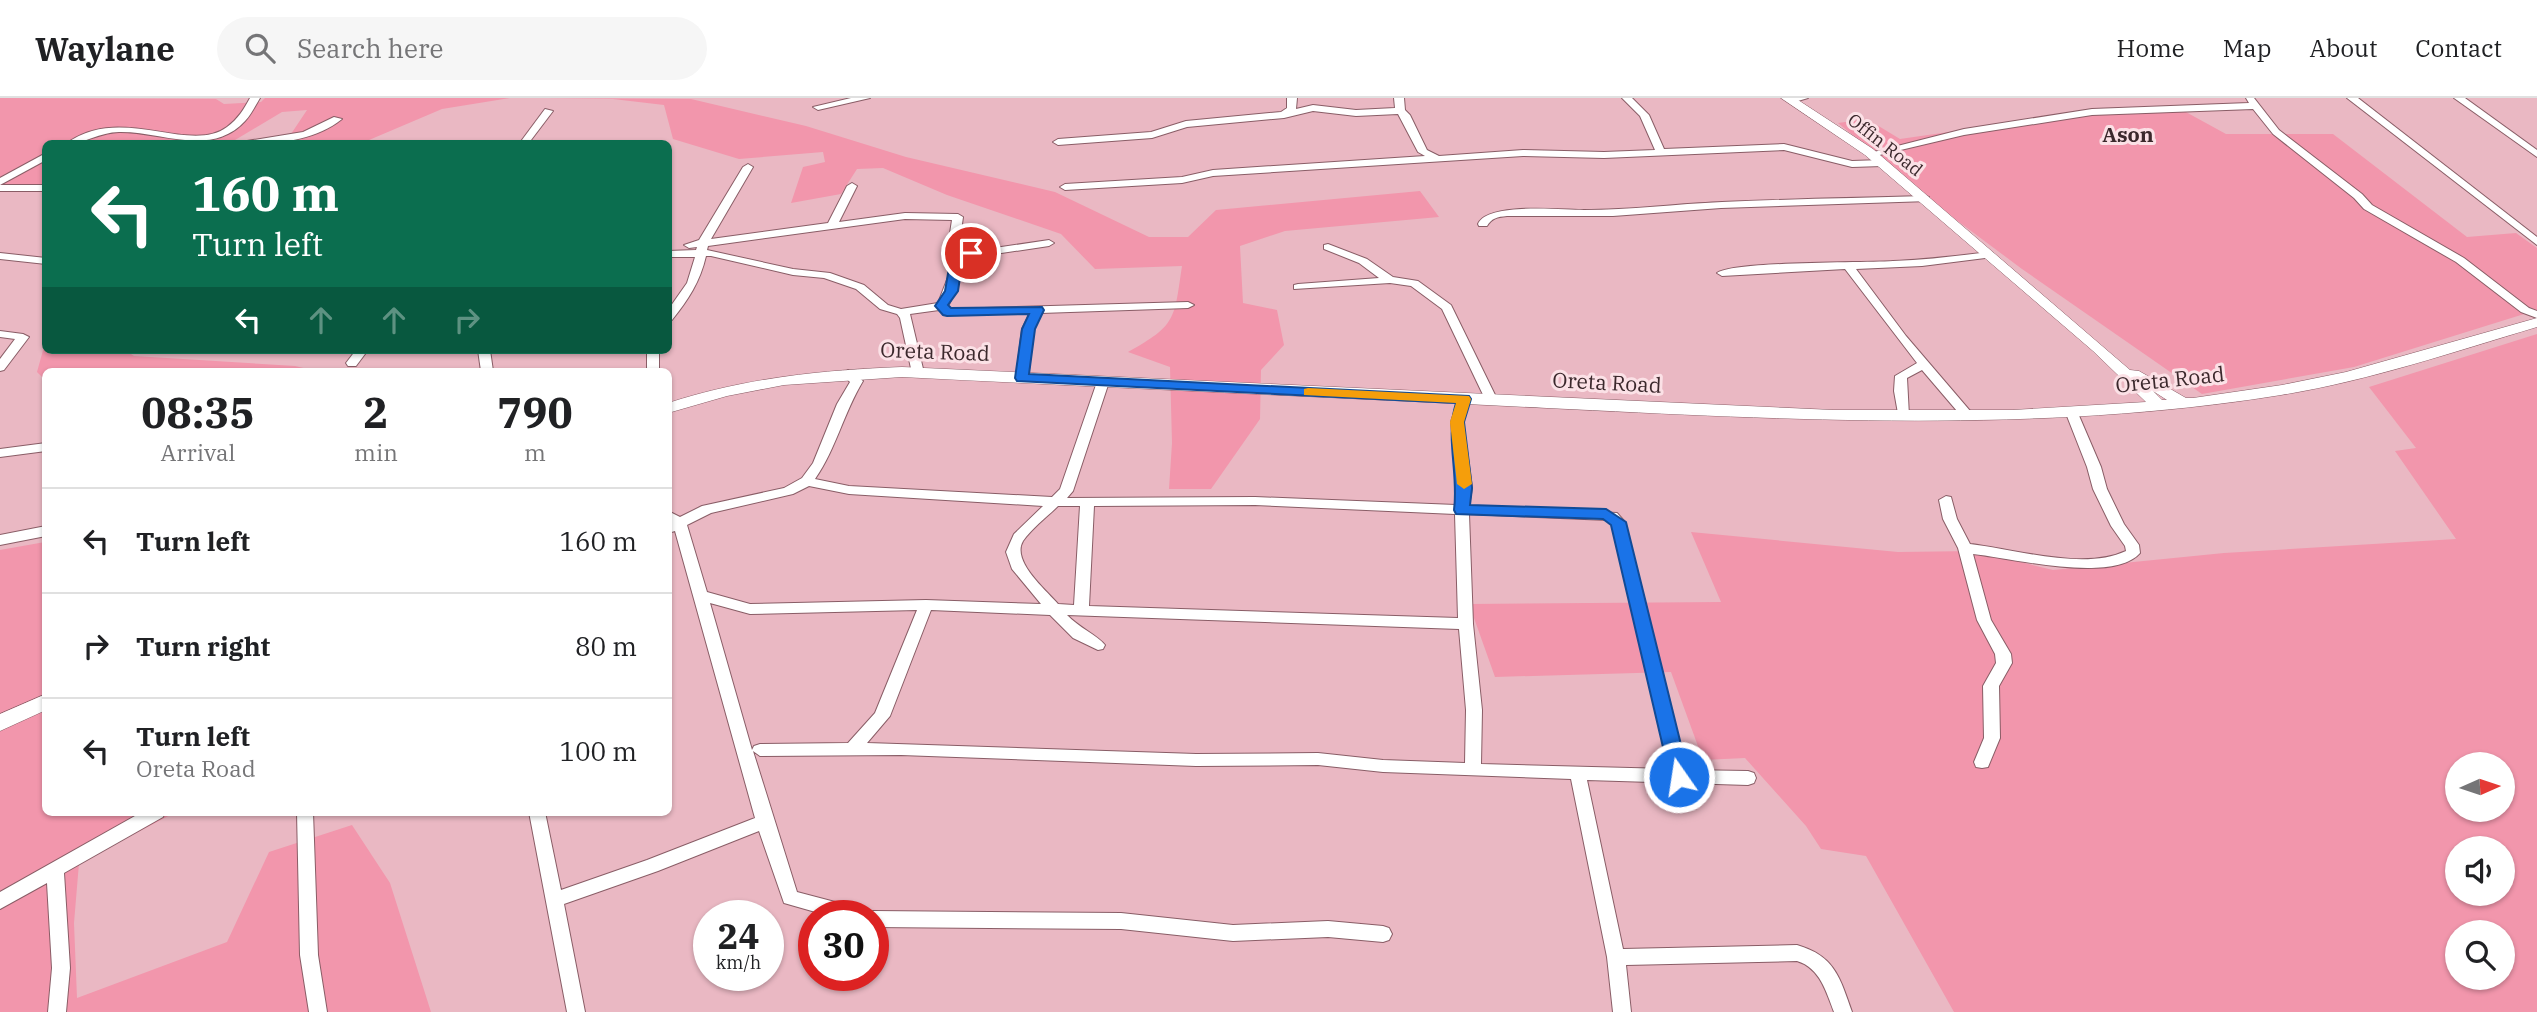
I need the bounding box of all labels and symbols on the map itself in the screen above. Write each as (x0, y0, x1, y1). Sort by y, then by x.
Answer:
street label: Offin Road (1843, 108, 1928, 181)
district label: Ason (2102, 120, 2154, 148)
pin (941, 223, 1001, 283)
street label: Oreta Road (880, 335, 990, 367)
street label: Oreta Road (2114, 359, 2226, 399)
street label: Oreta Road (1552, 365, 1663, 399)
position arrow (1642, 740, 1716, 814)
north arrow (2445, 752, 2515, 822)
speed limit sign: 30 (798, 900, 889, 991)

